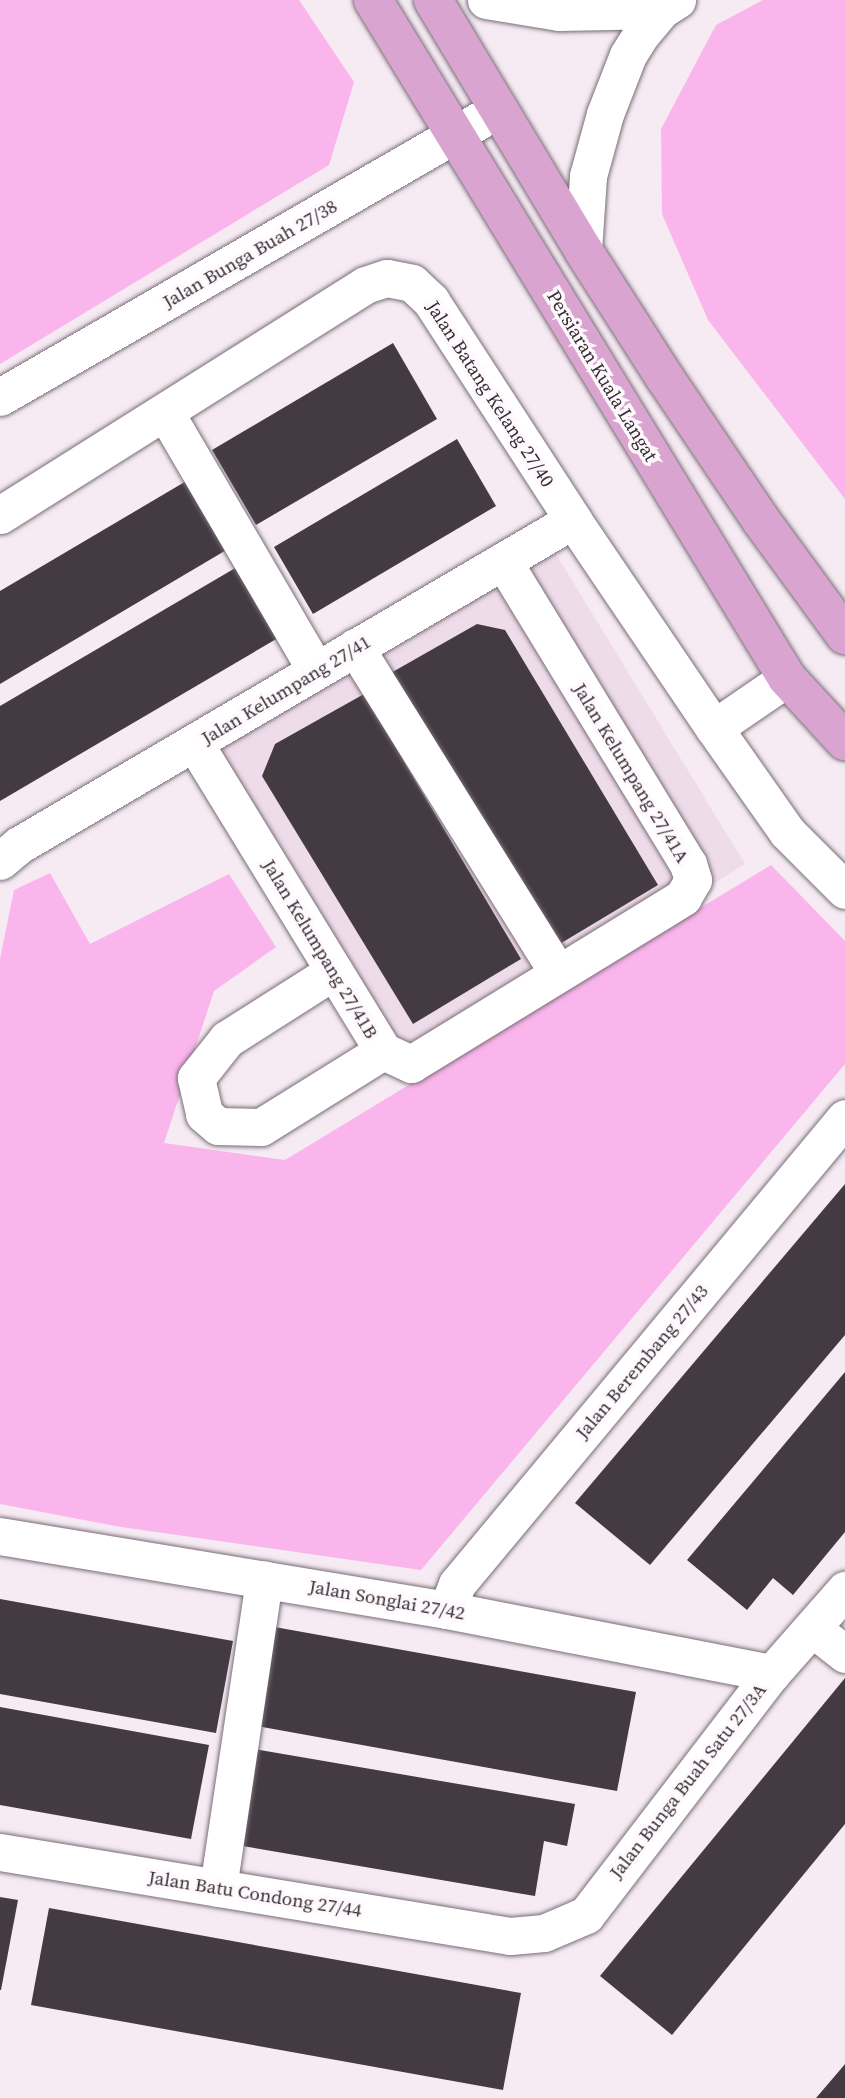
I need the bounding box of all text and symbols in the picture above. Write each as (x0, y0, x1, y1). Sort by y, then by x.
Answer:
street label: Jalan Bunga Buah 27/38 (159, 195, 341, 313)
street label: Persiaran Kuala Langat (542, 286, 662, 466)
street label: Jalan Batang Kelang 27/40 (421, 297, 559, 491)
street label: Jalan Kelumpang 27/41 (197, 630, 375, 750)
street label: Jalan Kelumpang 27/41A (568, 679, 694, 867)
street label: Jalan Kelumpang 27/41B (257, 855, 383, 1043)
street label: Jalan Berembang 27/43 (571, 1280, 713, 1444)
street label: Jalan Songlai 27/42 (307, 1575, 467, 1625)
street label: Jalan Bunga Buah Satu 27/3A (605, 1679, 771, 1883)
street label: Jalan Batu Condong 27/44 (147, 1866, 363, 1922)

